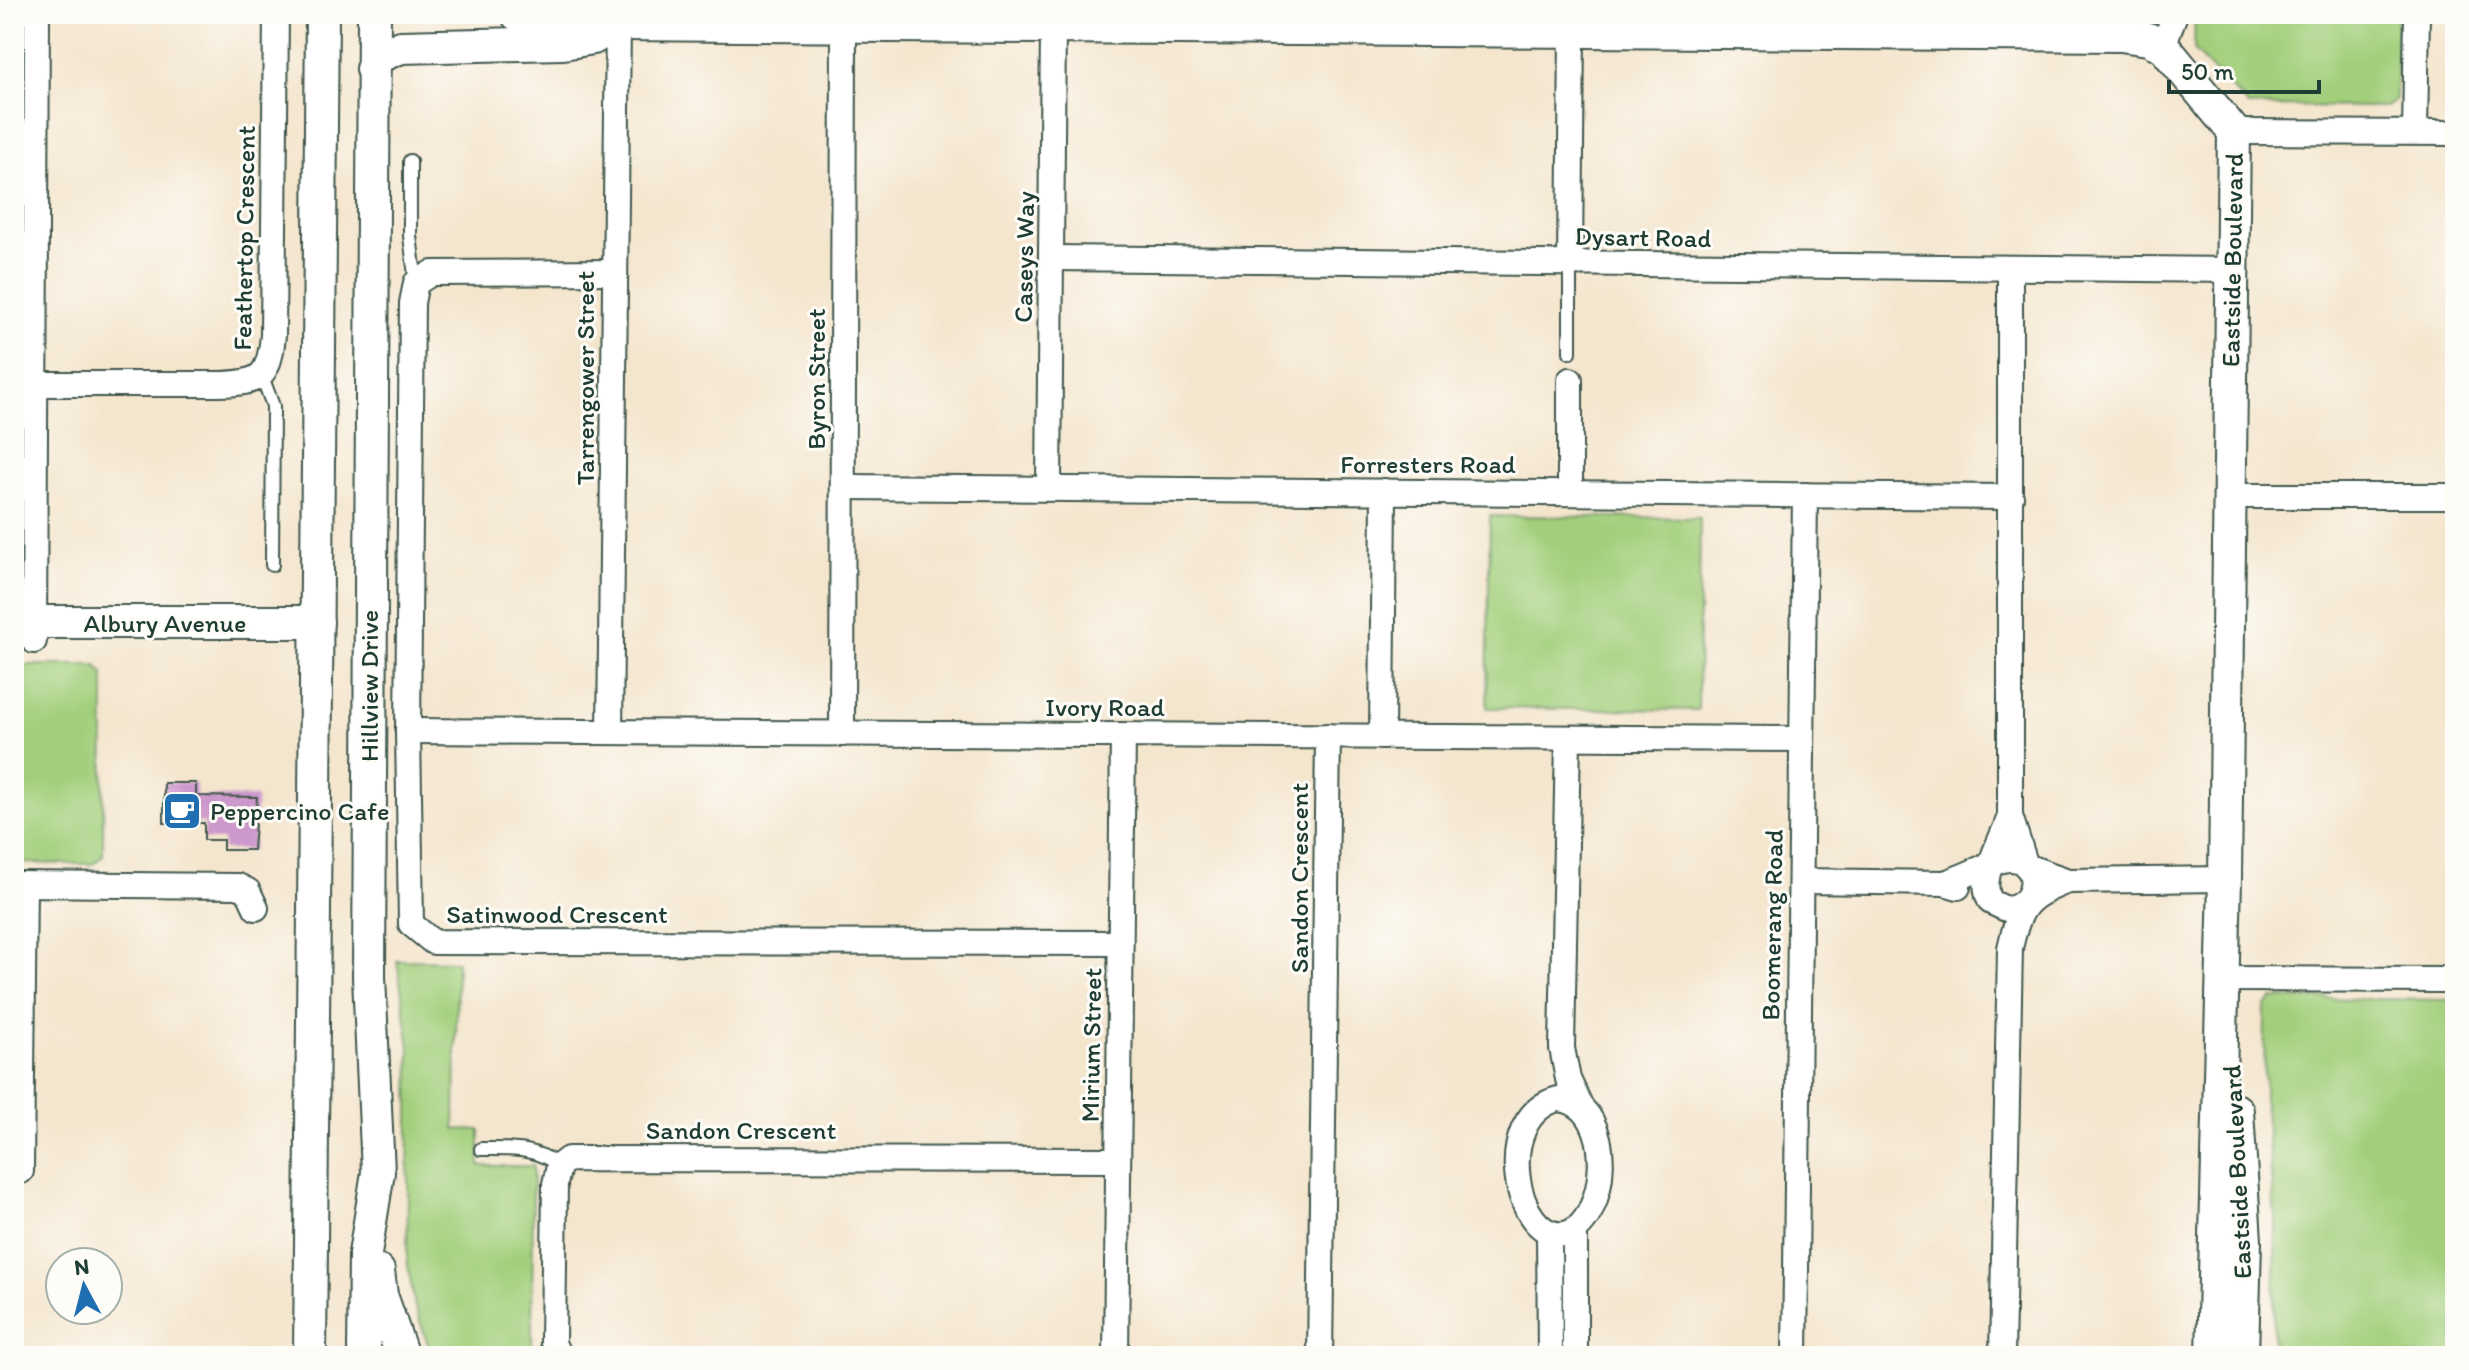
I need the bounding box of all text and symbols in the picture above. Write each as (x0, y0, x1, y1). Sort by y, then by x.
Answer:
scale bar (2169, 44, 2319, 94)
text: 50 m (2181, 57, 2234, 86)
street label: Feathertop Crescent (226, 125, 262, 351)
street label: Eastside Boulevard (2214, 153, 2250, 367)
street label: Caseys Way (1007, 191, 1041, 323)
street label: Dysart Road (1574, 220, 1712, 254)
street label: Tarrengower Street (569, 271, 601, 485)
street label: Byron Street (800, 308, 832, 450)
street label: Forresters Road (1340, 448, 1516, 480)
street label: Albury Avenue (84, 607, 246, 639)
street label: Hillview Drive (353, 610, 385, 762)
street label: Ivory Road (1045, 691, 1165, 723)
street label: Sandon Crescent (1283, 782, 1315, 973)
cafe icon: Peppercino Cafe (161, 790, 203, 832)
place label: Peppercino Cafe (210, 795, 389, 827)
street label: Boomerang Road (1754, 829, 1790, 1021)
street label: Satinwood Crescent (446, 898, 668, 930)
street label: Mirium Street (1074, 967, 1108, 1123)
street label: Eastside Boulevard (2215, 1064, 2259, 1280)
street label: Sandon Crescent (646, 1114, 837, 1146)
north arrow (44, 1246, 124, 1326)
text: N (73, 1252, 91, 1281)

